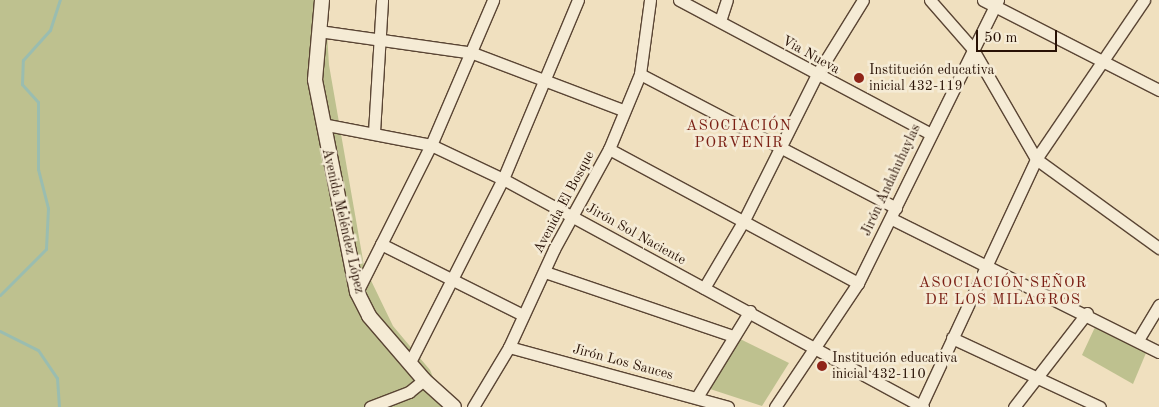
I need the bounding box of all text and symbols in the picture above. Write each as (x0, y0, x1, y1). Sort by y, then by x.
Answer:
scale bar (979, 20, 1060, 52)
text: 50 m (984, 31, 1018, 46)
street label: Via Nueva (779, 32, 843, 78)
place label: Institución educativa inicial 432-119 (869, 62, 994, 94)
marker: Institución educativa inicial 432-119 (853, 72, 865, 84)
district label: ASOCIACIÓN PORVENIR (685, 117, 793, 152)
street label: Jirón Andahuhaylas (858, 121, 924, 239)
street label: Avenida Meléndez López (318, 147, 368, 295)
street label: Avenida El Bosque (530, 148, 598, 256)
street label: Jirón Sol Naciente (583, 200, 689, 268)
district label: ASOCIACIÓN SEÑOR DE LOS MILAGROS (917, 274, 1089, 309)
street label: Jirón Los Sauces (571, 340, 675, 384)
place label: Institución educativa inicial 432-110 (832, 350, 957, 382)
marker: Institución educativa inicial 432-110 (816, 360, 828, 372)

